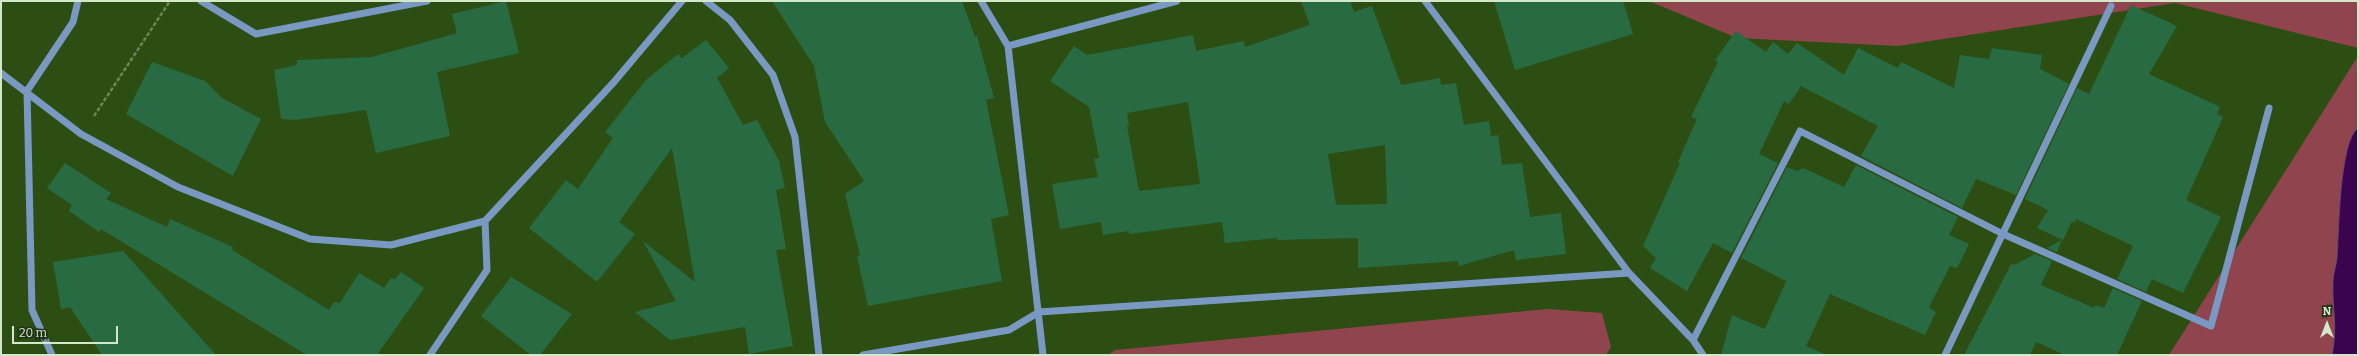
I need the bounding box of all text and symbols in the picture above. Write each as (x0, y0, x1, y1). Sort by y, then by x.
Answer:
north arrow (2307, 304, 2347, 344)
text: N (2323, 305, 2331, 318)
scale bar (14, 318, 120, 344)
text: 20 m (19, 326, 47, 340)

